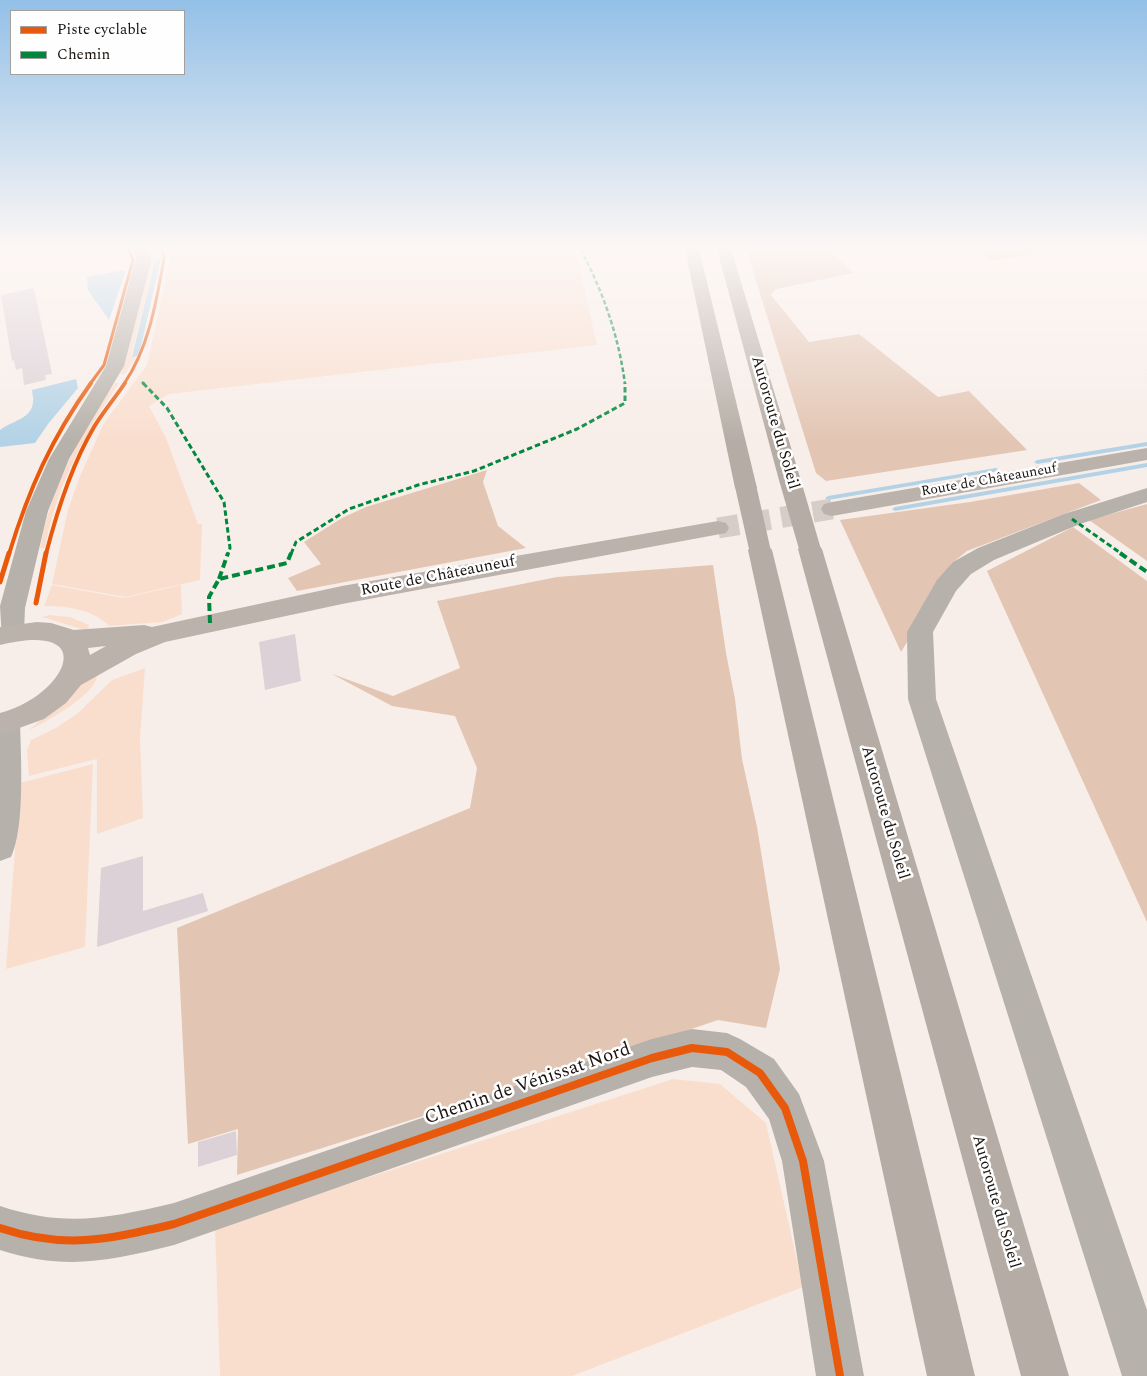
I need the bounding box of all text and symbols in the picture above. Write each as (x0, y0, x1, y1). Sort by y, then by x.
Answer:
legend (10, 10, 185, 75)
text: Piste cyclable (57, 18, 147, 41)
text: Chemin (57, 43, 110, 66)
street label: Autoroute du Soleil (746, 354, 802, 492)
street label: Route de Châteauneuf (920, 461, 1058, 501)
street label: Route de Châteauneuf (359, 553, 517, 601)
street label: Autoroute du Soleil (856, 744, 912, 882)
street label: Chemin de Vénissat Nord (422, 1039, 634, 1131)
street label: Autoroute du Soleil (967, 1133, 1023, 1271)

